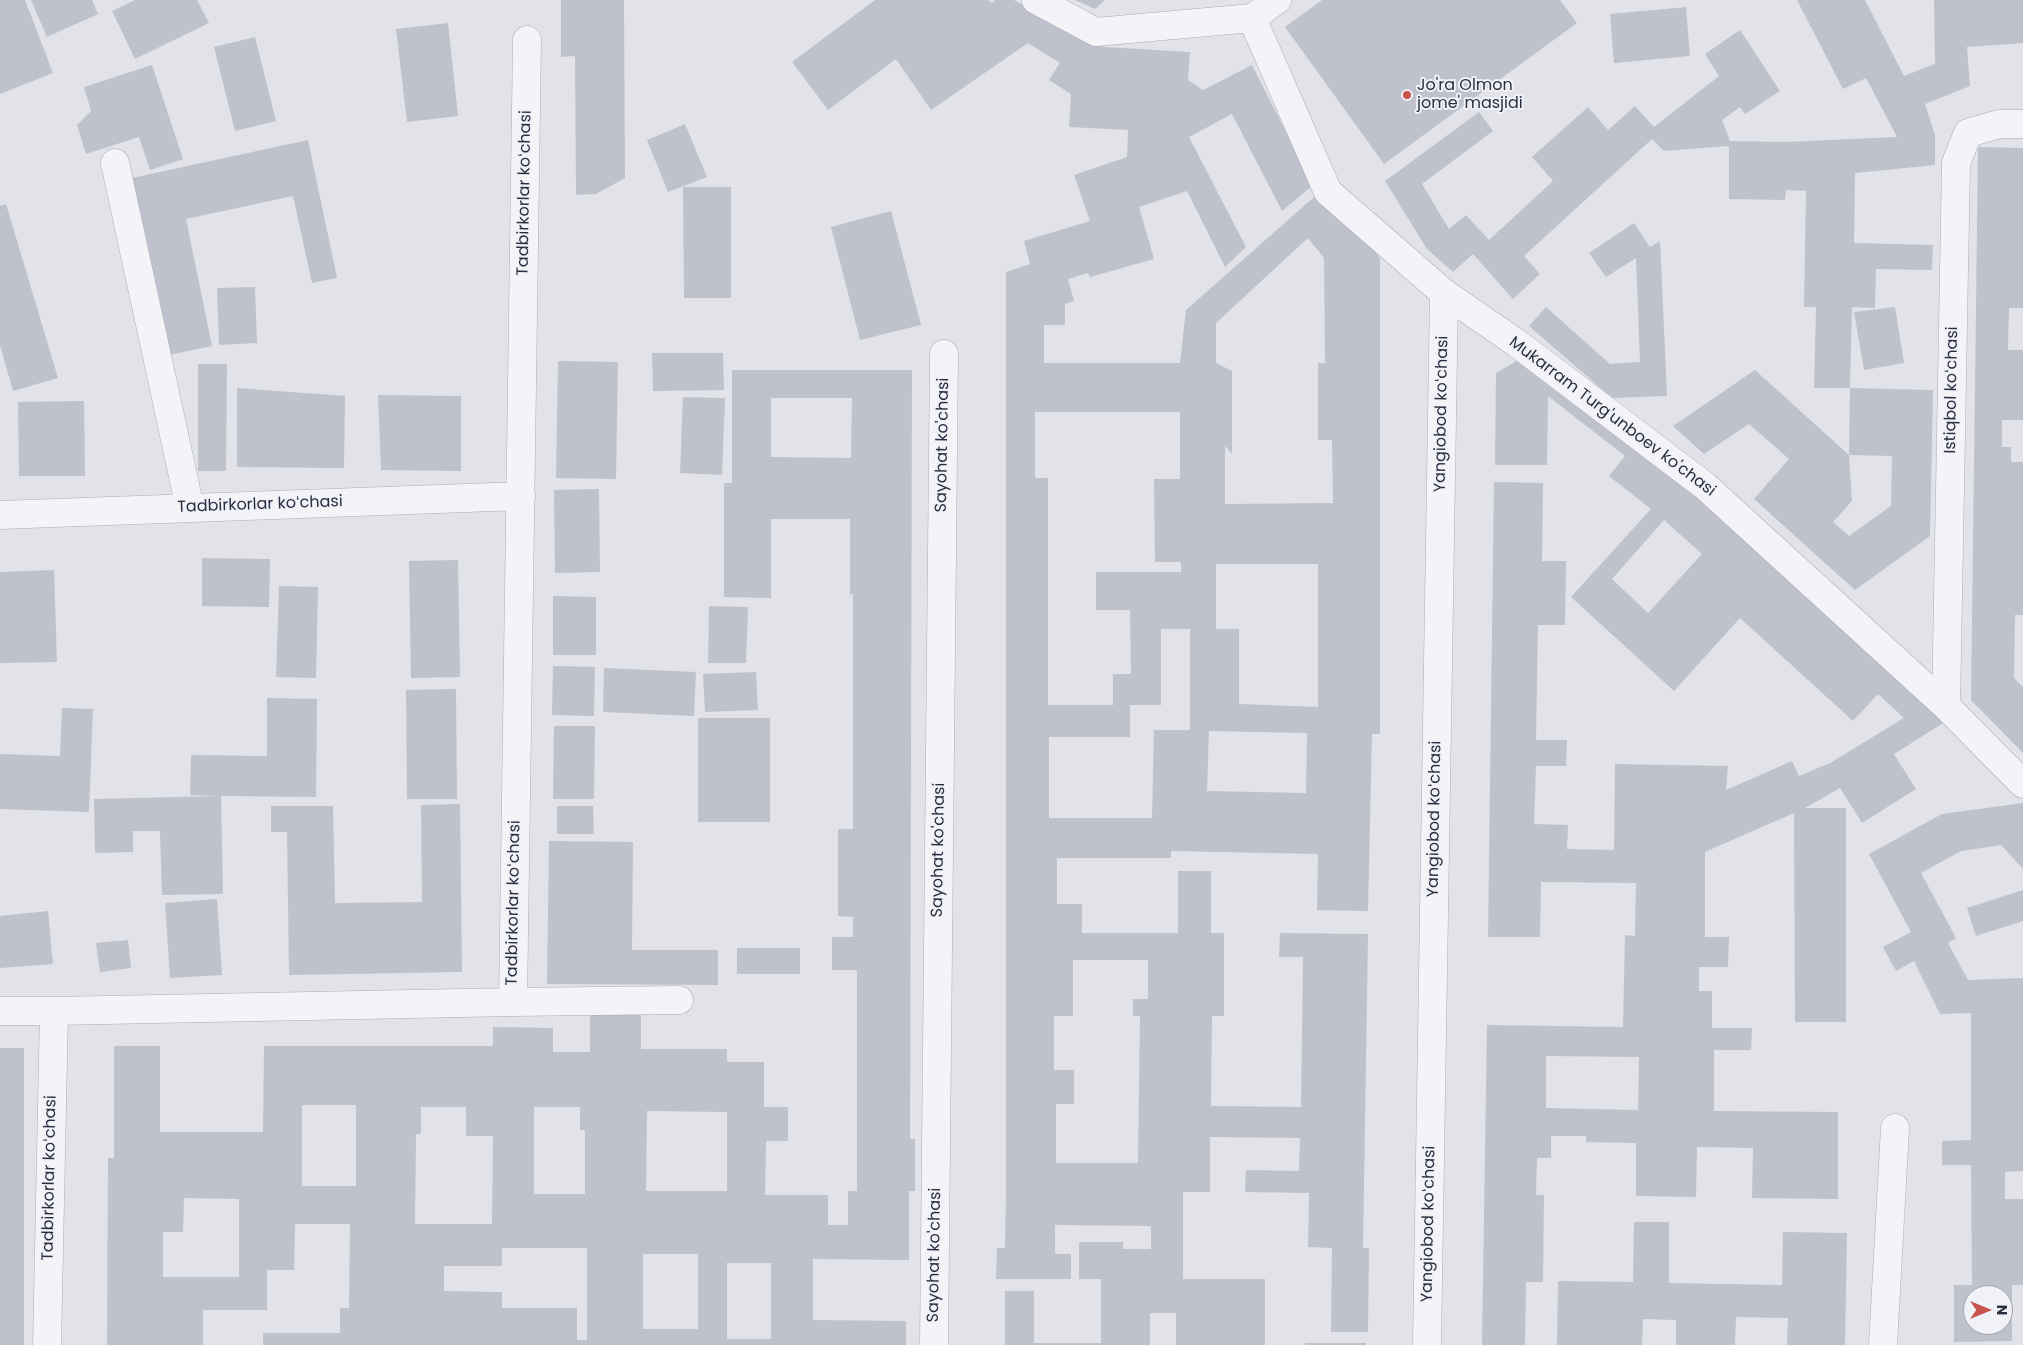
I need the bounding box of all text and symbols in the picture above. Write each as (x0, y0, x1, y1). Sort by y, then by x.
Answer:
place label: Jo'ra Olmon jome' masjidi (1417, 76, 1523, 114)
marker: Jo'ra Olmon jome' masjidi (1401, 89, 1413, 101)
street label: Tadbirkorlar koʻchasi (514, 110, 536, 276)
street label: Istiqbol koʻchasi (1941, 326, 1963, 454)
street label: Mukarram Turg'unboev ko'chasi (1505, 333, 1719, 501)
street label: Yangiobod koʻchasi (1431, 336, 1453, 492)
street label: Sayohat ko'chasi (932, 377, 954, 513)
street label: Tadbirkorlar koʻchasi (177, 493, 343, 517)
street label: Yangiobod koʻchasi (1424, 741, 1446, 897)
street label: Sayohat ko'chasi (928, 782, 950, 918)
street label: Tadbirkorlar koʻchasi (503, 820, 525, 986)
street label: Tadbirkorlar koʻchasi (39, 1095, 61, 1261)
street label: Yangiobod koʻchasi (1418, 1146, 1440, 1302)
street label: Sayohat ko'chasi (924, 1187, 946, 1323)
north arrow (1963, 1285, 2013, 1335)
text: N (1992, 1305, 2012, 1315)

